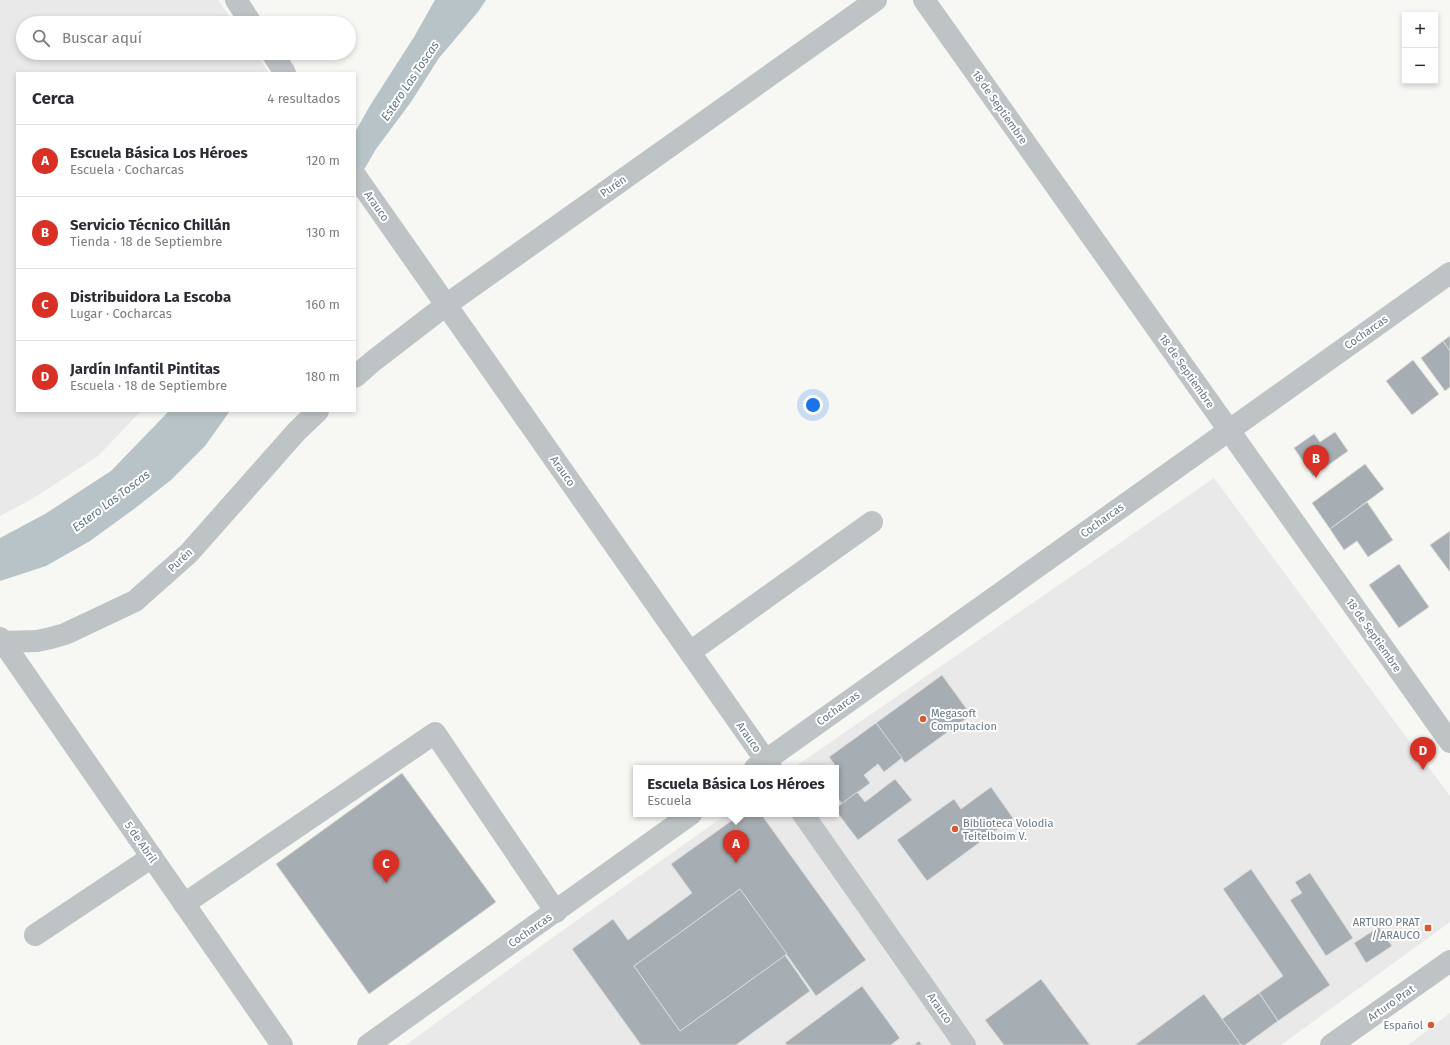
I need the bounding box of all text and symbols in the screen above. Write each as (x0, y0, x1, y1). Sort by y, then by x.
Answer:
map controls (1402, 12, 1438, 84)
button: + (1402, 12, 1438, 48)
search box (16, 16, 356, 60)
icon: search (30, 27, 52, 49)
text: Buscar aquí (62, 29, 142, 47)
water label: Estero Las Toscas (378, 38, 442, 124)
button: − (1402, 48, 1438, 84)
street label: 18 de Septiembre (969, 68, 1030, 147)
text: Cerca (32, 88, 74, 109)
text: 4 resultados (267, 91, 340, 106)
text: Escuela Básica Los Héroes (70, 144, 248, 162)
text: A (41, 153, 49, 168)
text: 120 m (306, 153, 340, 168)
text: Escuela · Cocharcas (70, 162, 184, 177)
street label: Purén (598, 173, 629, 200)
street label: Arauco (362, 189, 392, 224)
text: Servicio Técnico Chillán (70, 216, 230, 234)
text: B (41, 225, 49, 240)
text: 130 m (306, 225, 340, 240)
text: Tienda · 18 de Septiembre (70, 234, 222, 249)
text: Distribuidora La Escoba (70, 288, 231, 306)
text: C (41, 297, 49, 312)
text: 160 m (306, 297, 340, 312)
text: Lugar · Cocharcas (70, 306, 172, 321)
street label: Cocharcas (1342, 313, 1391, 352)
street label: 18 de Septiembre (1156, 332, 1217, 411)
text: Jardín Infantil Pintitas (70, 360, 220, 378)
text: D (41, 369, 49, 384)
text: 180 m (305, 369, 340, 384)
text: Escuela · 18 de Septiembre (70, 378, 227, 393)
your location (803, 395, 823, 415)
pin: B (1303, 445, 1329, 478)
street label: Arauco (548, 454, 578, 489)
water label: Estero Las Toscas (70, 467, 153, 535)
street label: Cocharcas (1078, 500, 1126, 540)
street label: Purén (165, 546, 195, 575)
street label: 18 de Septiembre (1343, 596, 1404, 675)
street label: Cocharcas (814, 688, 862, 728)
place label: Megasoft Computacion (931, 707, 997, 733)
marker: Megasoft Computacion (918, 714, 928, 724)
street label: Arauco (734, 720, 764, 755)
pin: D (1410, 737, 1436, 770)
popup (633, 765, 839, 817)
text: Escuela Básica Los Héroes (647, 775, 825, 793)
text: Escuela (647, 793, 692, 808)
place label: Biblioteca Volodia Teitelboim V. (963, 817, 1053, 843)
street label: 5 de Abril (122, 819, 159, 865)
marker: Biblioteca Volodia Teitelboim V. (950, 824, 960, 834)
pin: A (723, 830, 749, 863)
pin: C (373, 850, 399, 883)
street label: Cocharcas (506, 911, 555, 950)
place label: ARTURO PRAT / ARAUCO (1353, 916, 1420, 942)
marker: ARTURO PRAT / ARAUCO (1423, 923, 1433, 933)
street label: Arturo Prat (1365, 983, 1417, 1024)
street label: Arauco (925, 991, 955, 1026)
place label: Español (1384, 1019, 1423, 1032)
marker: Español (1426, 1020, 1436, 1030)

